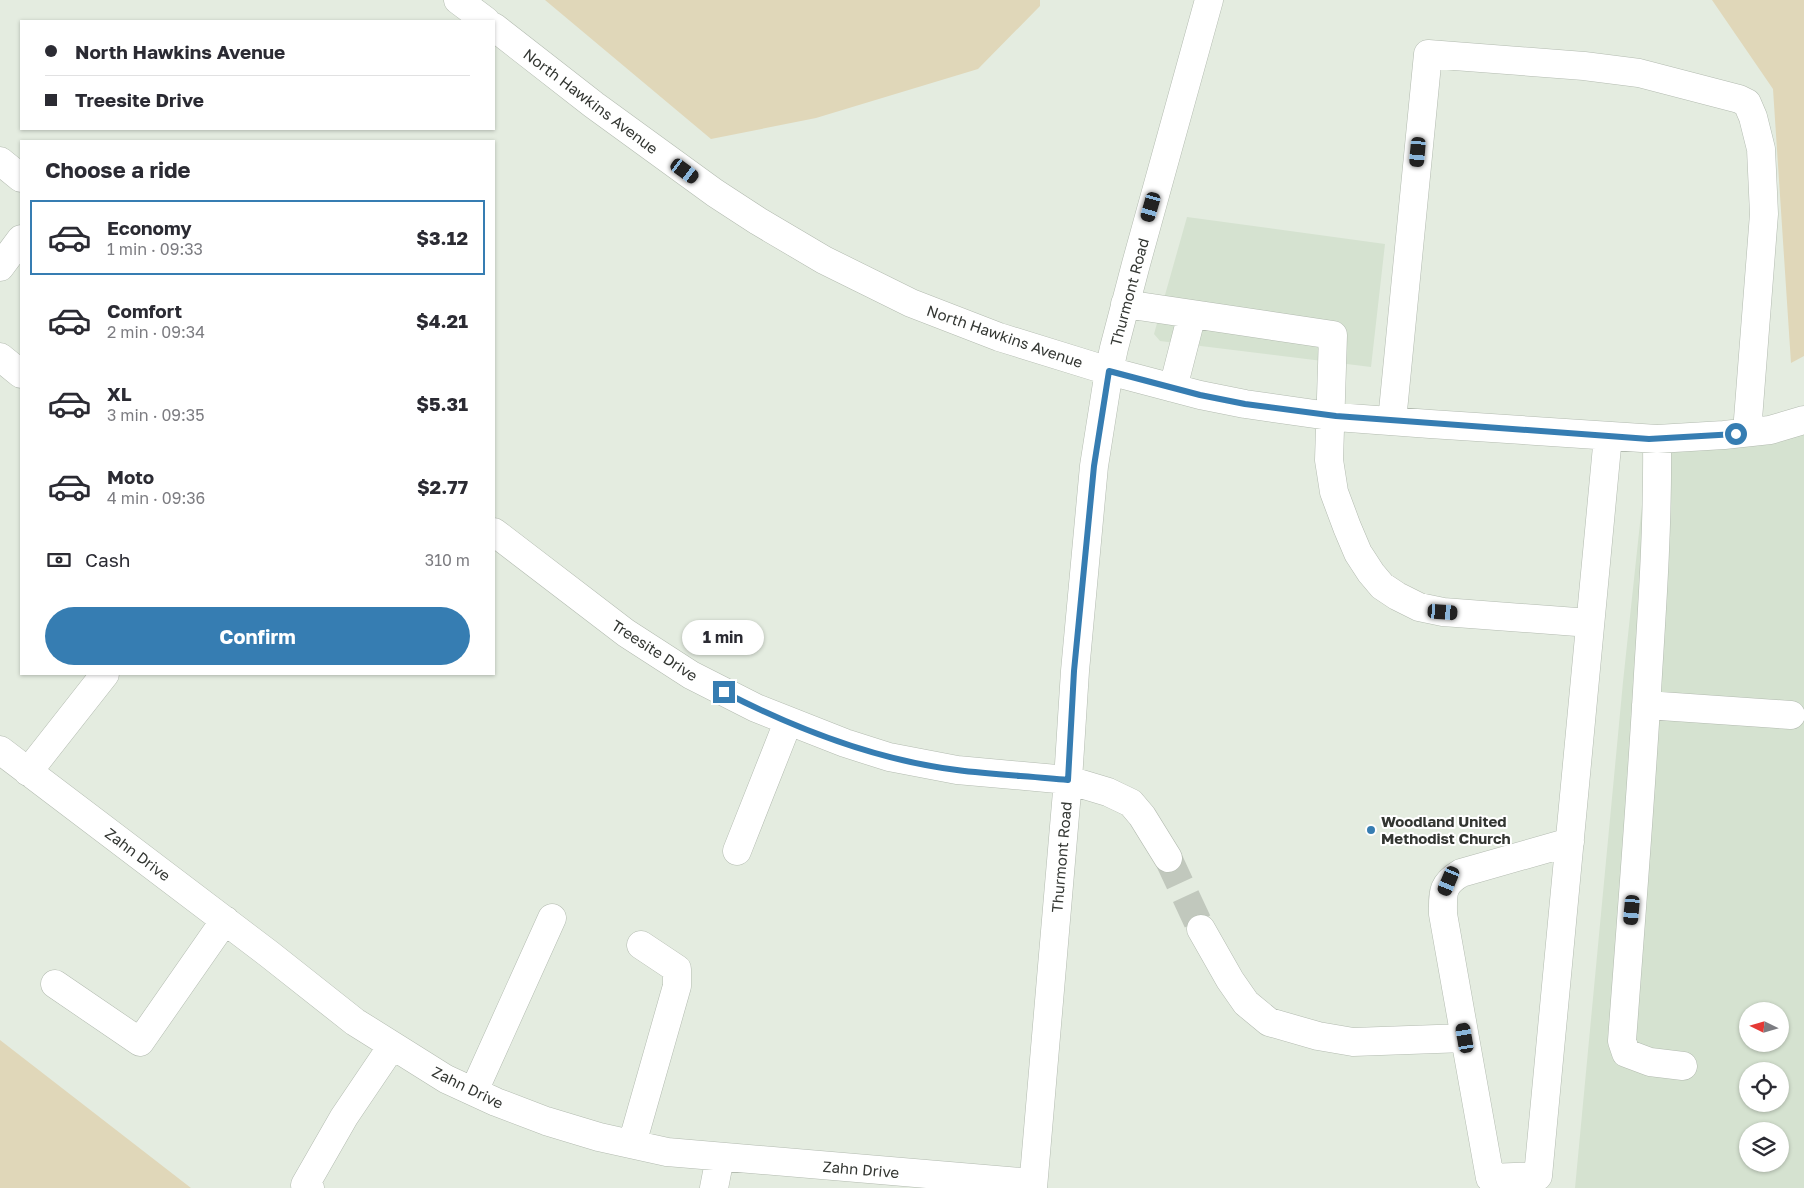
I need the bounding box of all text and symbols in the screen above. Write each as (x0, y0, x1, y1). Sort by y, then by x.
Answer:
text: North Hawkins Avenue (75, 40, 285, 63)
street label: North Hawkins Avenue (520, 45, 662, 158)
text: Treesite Drive (75, 88, 204, 111)
car (1409, 136, 1426, 168)
text: Choose a ride (45, 156, 191, 183)
car (668, 156, 701, 186)
car (1139, 191, 1162, 223)
icon: car (47, 215, 92, 260)
text: Economy (107, 216, 192, 239)
text: $3.12 (416, 226, 468, 249)
street label: Thurmont Road (1106, 236, 1152, 348)
text: 1 min · 09:33 (107, 239, 203, 259)
icon: car (47, 298, 92, 343)
text: Comfort (107, 299, 182, 322)
street label: North Hawkins Avenue (925, 301, 1086, 371)
text: $4.21 (416, 309, 468, 332)
text: 2 min · 09:34 (107, 322, 205, 342)
icon: car (47, 381, 92, 426)
text: XL (107, 382, 132, 405)
text: $5.31 (416, 392, 468, 415)
text: 3 min · 09:35 (107, 405, 205, 425)
route start (1725, 423, 1747, 445)
icon: car (47, 464, 92, 509)
text: Moto (107, 465, 154, 488)
text: $2.77 (417, 475, 468, 498)
text: 4 min · 09:36 (107, 488, 205, 508)
icon: cash (45, 546, 73, 574)
text: Cash (85, 548, 130, 571)
text: 310 m (425, 550, 470, 570)
car (1427, 603, 1458, 621)
button: Confirm (45, 607, 470, 665)
street label: Treesite Drive (609, 616, 702, 685)
callout: 1 min (683, 620, 765, 654)
text: 1 min (703, 627, 743, 647)
route end (713, 681, 735, 703)
street label: Thurmont Road (1047, 801, 1075, 913)
place label: Woodland United Methodist Church (1381, 812, 1511, 847)
street label: Zahn Drive (102, 824, 174, 884)
marker: Woodland United Methodist Church (1365, 824, 1377, 836)
car (1436, 864, 1461, 898)
car (1623, 894, 1640, 926)
north arrow (1739, 1002, 1789, 1052)
map controls (1739, 1002, 1789, 1172)
car (1455, 1022, 1474, 1054)
street label: Zahn Drive (430, 1062, 507, 1112)
button: locate (1739, 1062, 1789, 1112)
button: layers (1739, 1122, 1789, 1172)
street label: Zahn Drive (822, 1157, 900, 1181)

